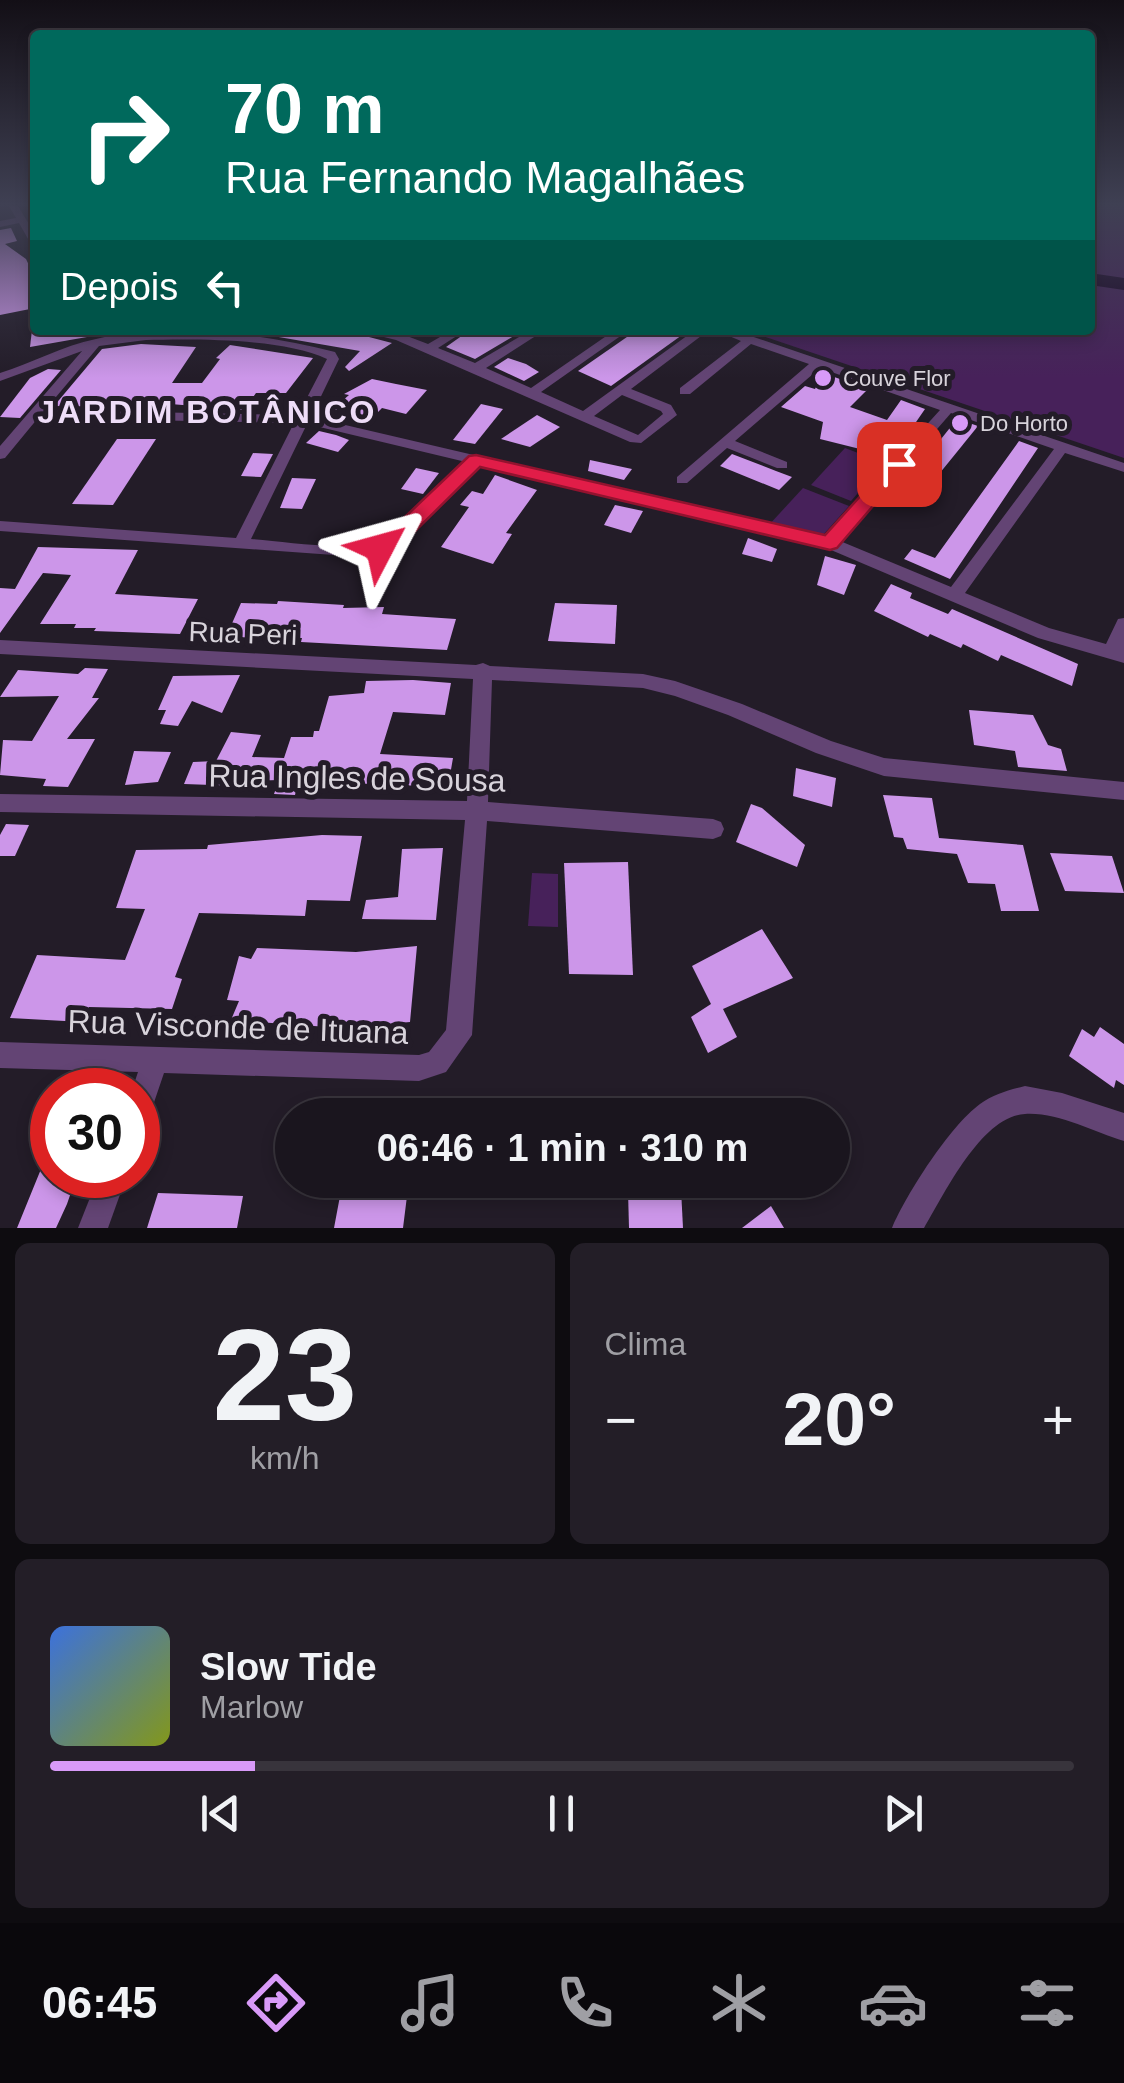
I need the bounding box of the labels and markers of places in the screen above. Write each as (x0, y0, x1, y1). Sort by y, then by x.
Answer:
place label: Couve Flor (843, 366, 951, 391)
marker: Couve Flor (812, 367, 834, 389)
place label: Do Horto (980, 411, 1068, 436)
marker: Do Horto (949, 412, 971, 434)
pin (857, 422, 942, 507)

